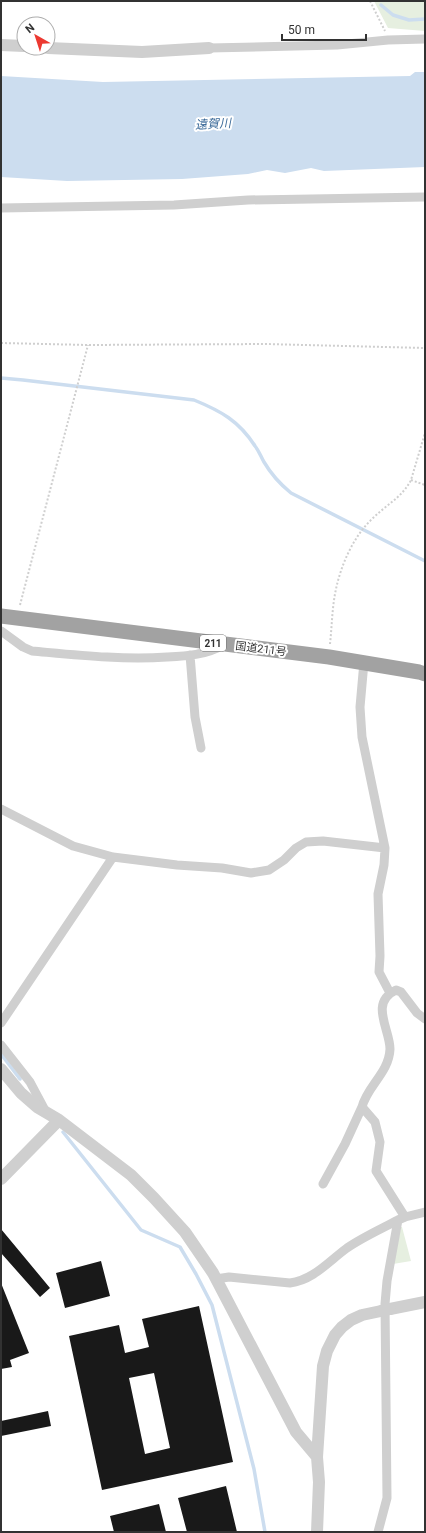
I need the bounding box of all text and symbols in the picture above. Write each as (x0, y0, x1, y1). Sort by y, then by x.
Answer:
north arrow (16, 16, 56, 56)
scale bar (282, 16, 366, 42)
text: N (23, 21, 37, 36)
text: 50 m (288, 23, 315, 37)
water label: 遠賀川 (195, 116, 233, 132)
road number: 211 (200, 635, 226, 651)
street label: 国道211号 (235, 639, 287, 659)

